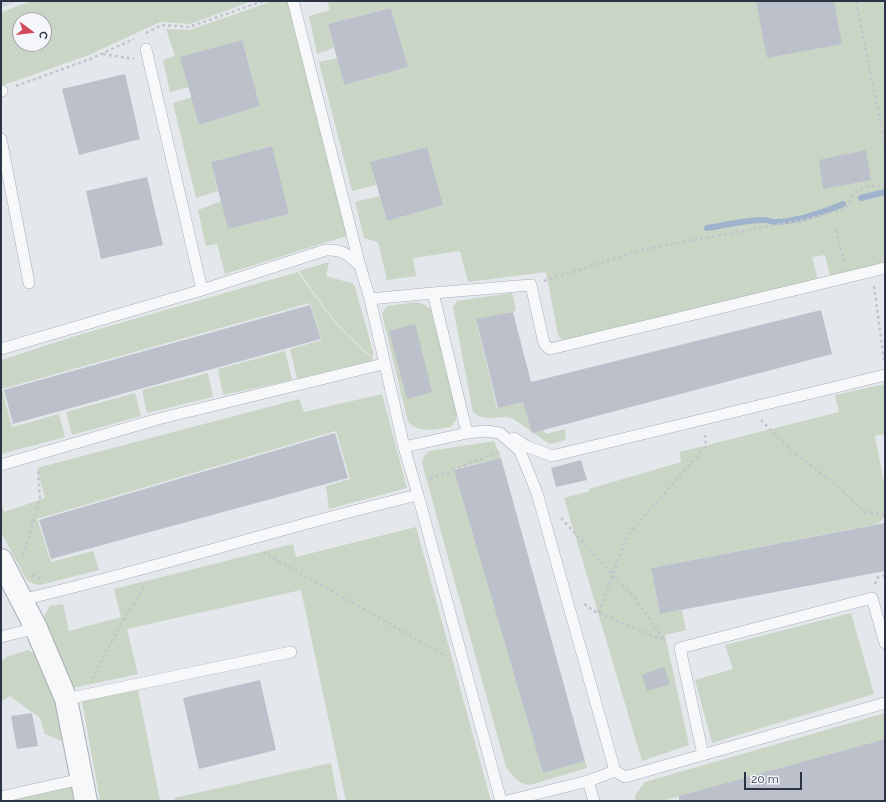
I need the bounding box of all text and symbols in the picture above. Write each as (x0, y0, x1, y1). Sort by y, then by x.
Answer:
north arrow (12, 12, 52, 52)
text: С (36, 30, 50, 40)
scale bar (746, 764, 804, 790)
text: 20 m (751, 772, 779, 786)

